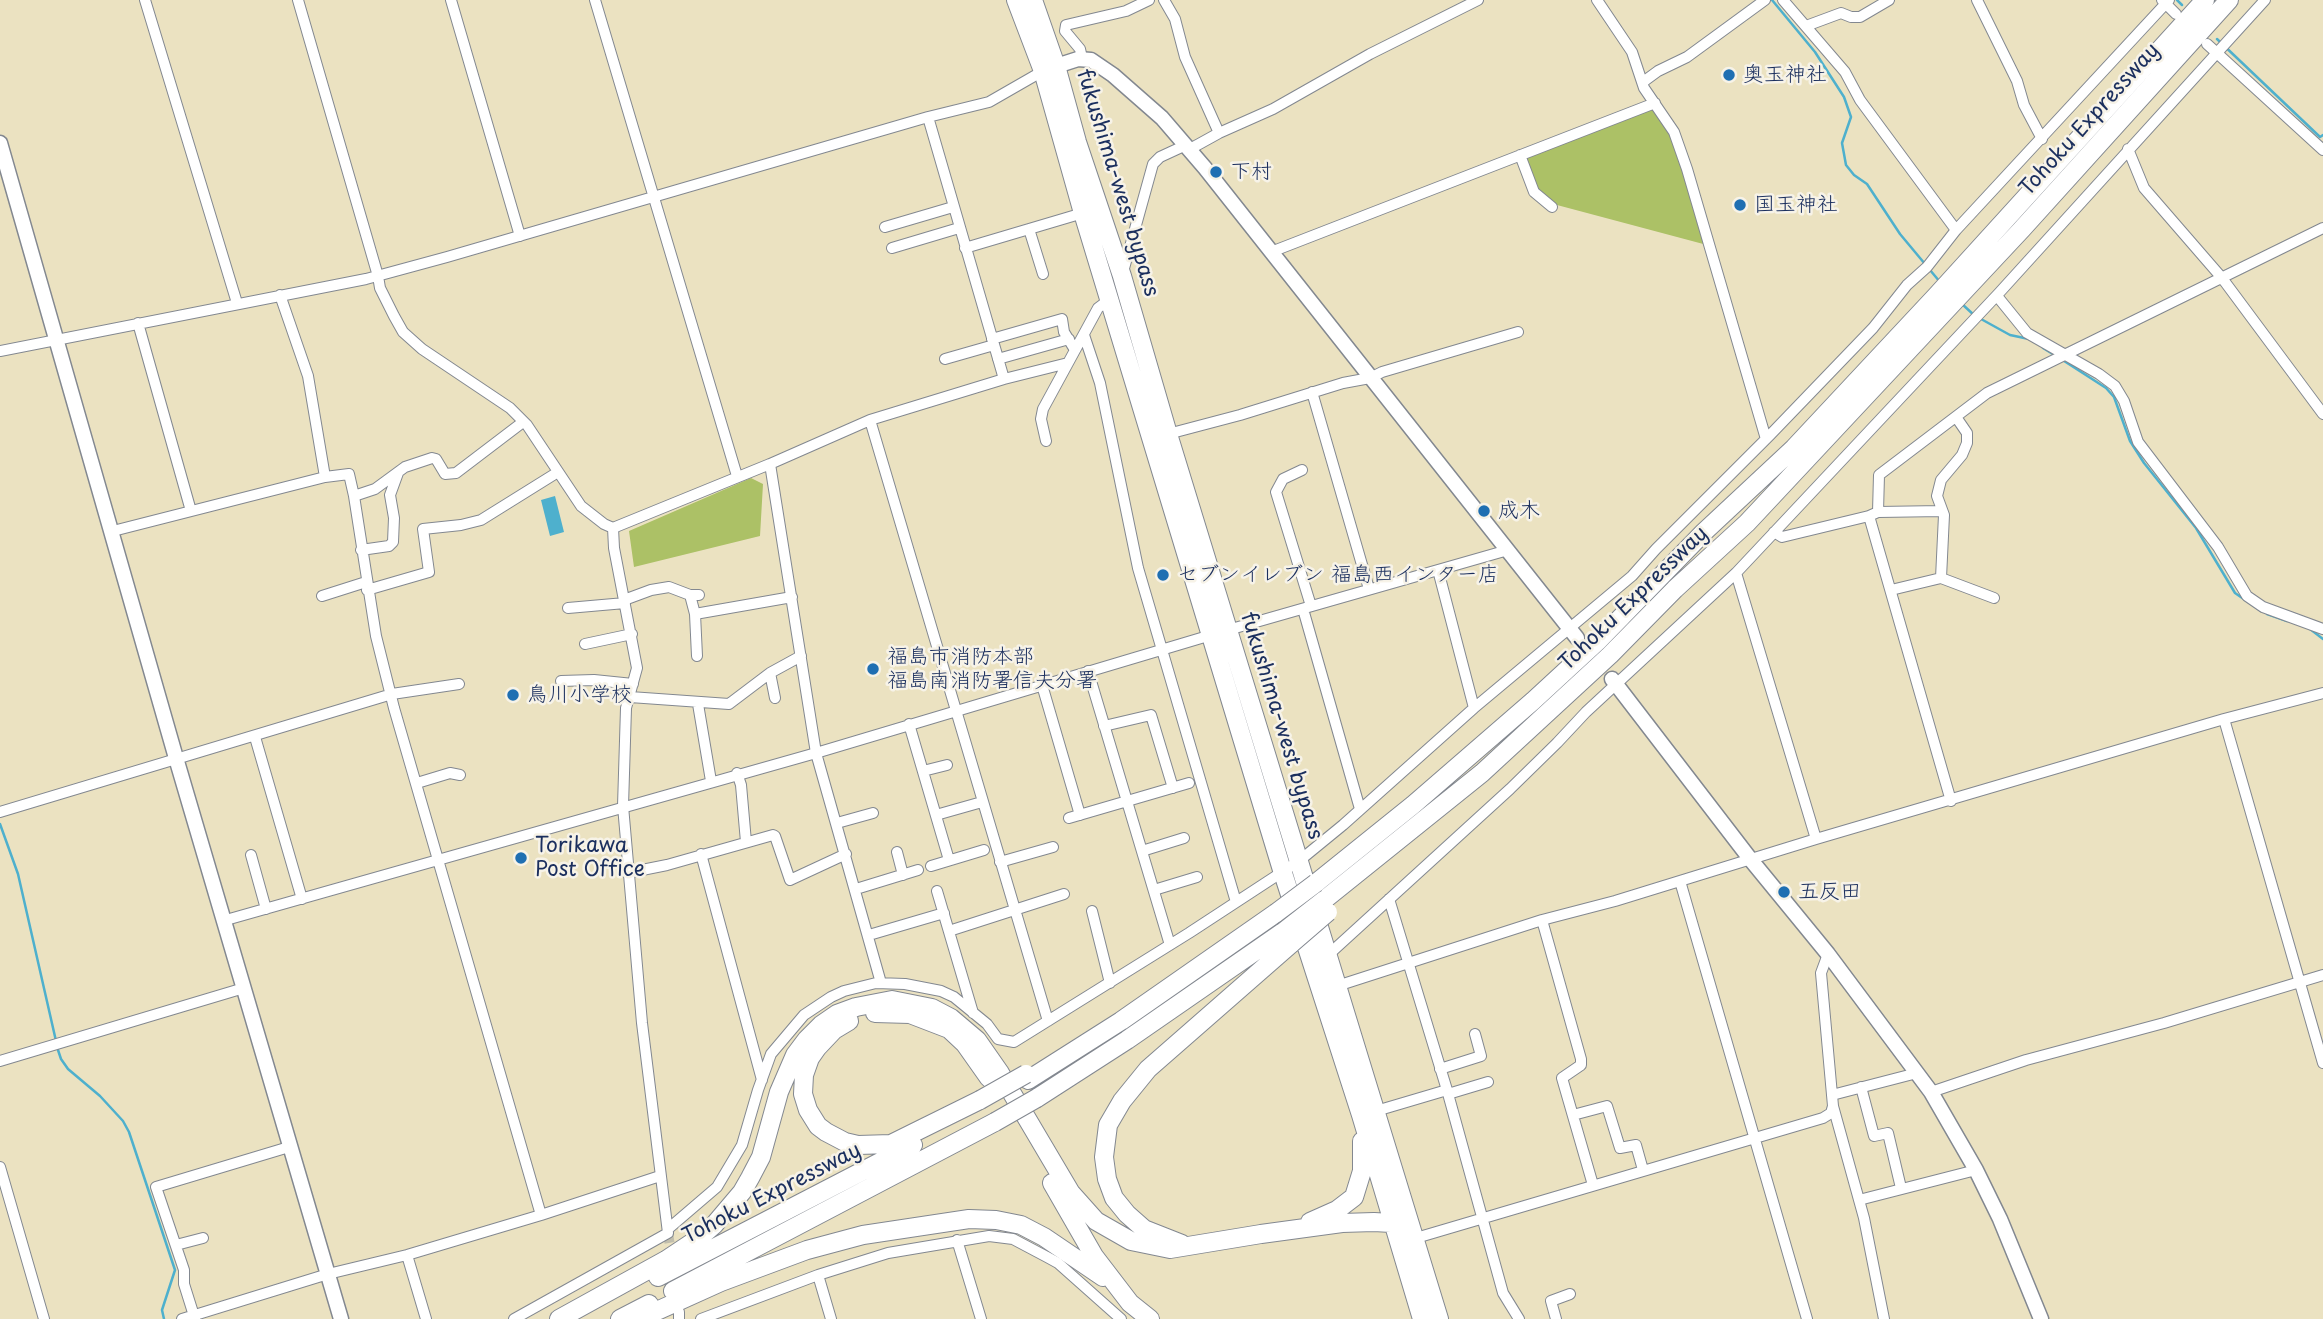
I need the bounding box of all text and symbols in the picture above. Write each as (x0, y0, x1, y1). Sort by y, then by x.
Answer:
street label: Tohoku Expressway (2015, 38, 2165, 202)
place label: 奥玉神社 (1743, 62, 1827, 88)
street label: fukushima-west bypass (1070, 66, 1164, 300)
marker: 奥玉神社 (1721, 67, 1737, 83)
place label: 下村 (1230, 159, 1272, 185)
marker: 下村 (1208, 164, 1224, 180)
place label: 国玉神社 (1754, 192, 1838, 218)
marker: 国玉神社 (1732, 197, 1748, 213)
place label: 成木 (1498, 498, 1540, 524)
marker: 成木 (1476, 503, 1492, 519)
street label: Tohoku Expressway (1554, 522, 1714, 676)
place label: セブンイレブン 福島西インター店 (1177, 562, 1499, 588)
marker: セブンイレブン 福島西インター店 (1155, 567, 1171, 583)
street label: fukushima-west bypass (1234, 609, 1328, 843)
place label: 福島市消防本部 福島南消防署信夫分署 (887, 644, 1097, 694)
marker: 福島市消防本部 福島南消防署信夫分署 (865, 661, 881, 677)
place label: 鳥川小学校 (527, 682, 632, 708)
marker: 鳥川小学校 (505, 687, 521, 703)
place label: Torikawa Post Office (535, 833, 645, 883)
marker: Torikawa Post Office (513, 850, 529, 866)
place label: 五反田 (1798, 879, 1861, 905)
marker: 五反田 (1776, 884, 1792, 900)
street label: Tohoku Expressway (679, 1138, 865, 1250)

